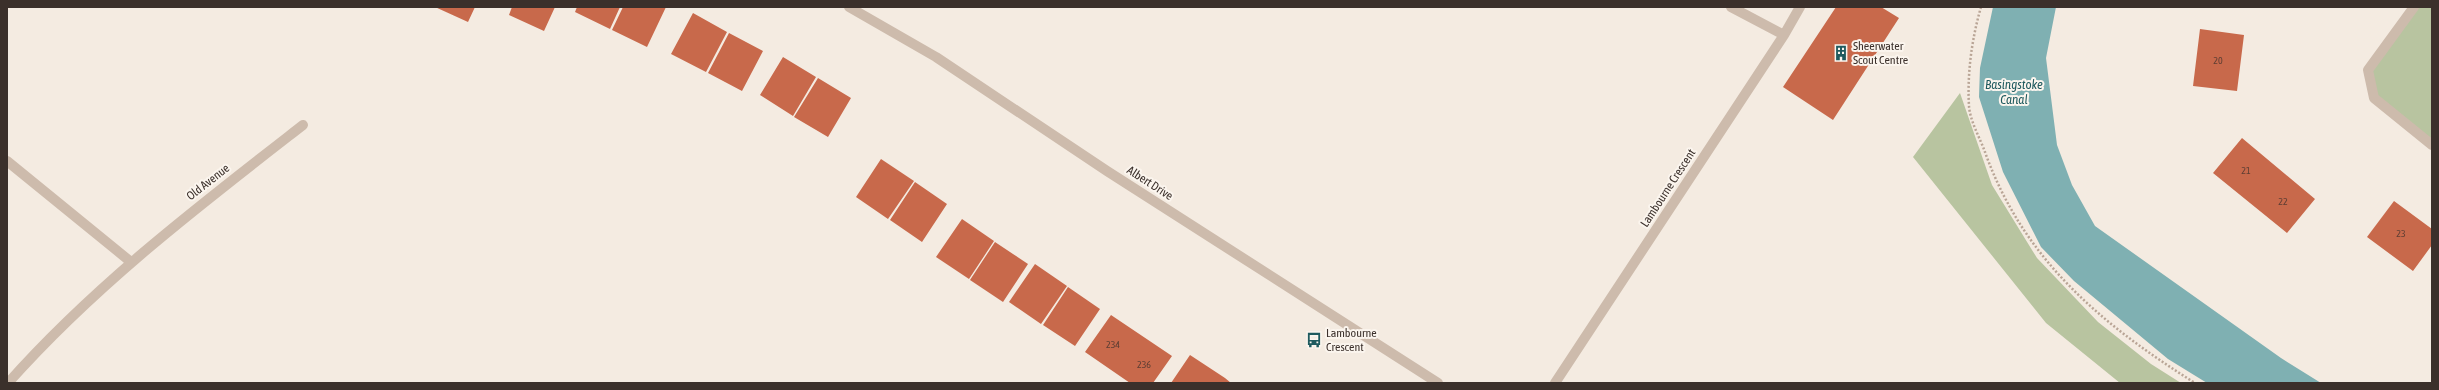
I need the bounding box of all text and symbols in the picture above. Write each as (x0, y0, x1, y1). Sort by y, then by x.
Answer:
place label: Sheerwater Scout Centre (1853, 39, 1908, 67)
building icon: Sheerwater Scout Centre (1832, 44, 1850, 62)
house number: 20 (2213, 55, 2223, 66)
water label: Basingstoke Canal (1985, 77, 2043, 107)
street label: Lambourne Crescent (1638, 146, 1699, 230)
street label: Old Avenue (184, 161, 232, 203)
street label: Albert Drive (1124, 163, 1176, 203)
house number: 21 (2241, 165, 2251, 176)
house number: 22 (2278, 196, 2288, 207)
house number: 23 (2396, 228, 2406, 239)
place label: Lambourne Crescent (1326, 326, 1377, 354)
bus stop icon: Lambourne Crescent (1305, 331, 1323, 349)
house number: 234 (1106, 339, 1120, 350)
house number: 236 (1137, 359, 1151, 370)

